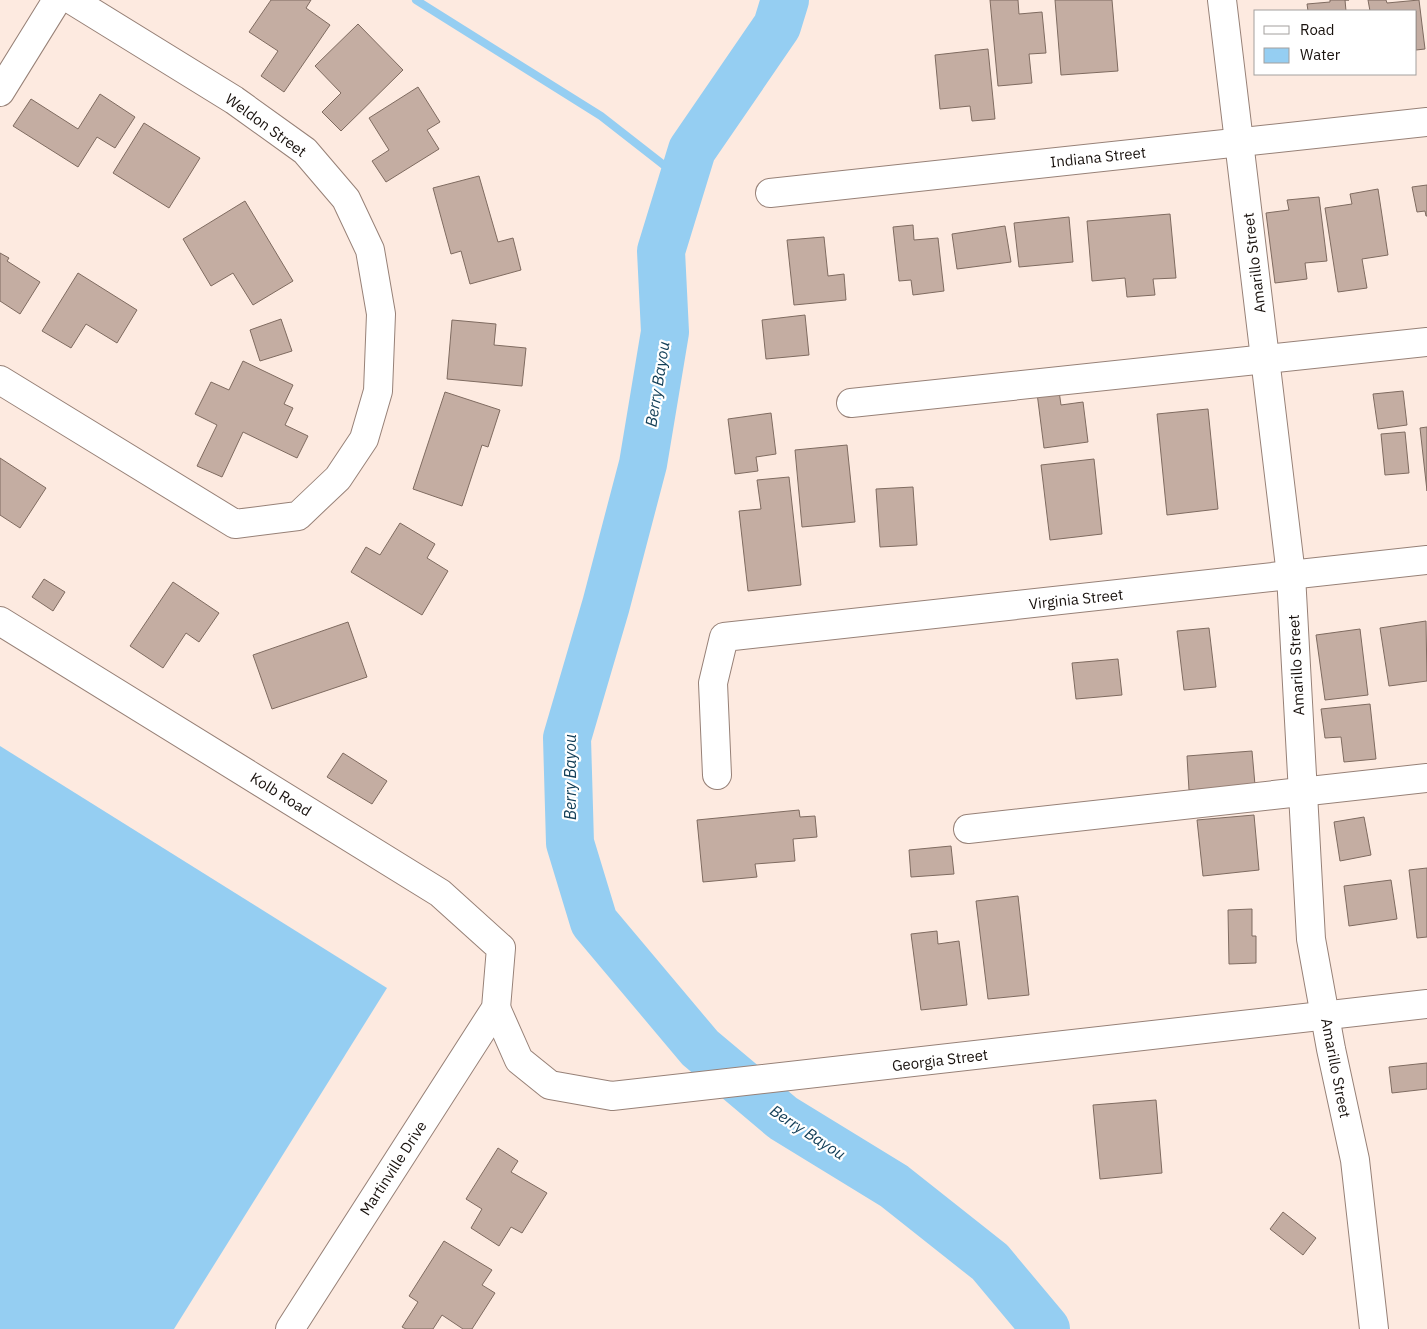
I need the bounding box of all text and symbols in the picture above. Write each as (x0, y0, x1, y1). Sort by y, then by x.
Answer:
legend (1254, 10, 1417, 75)
text: Road (1300, 20, 1335, 39)
text: Water (1300, 45, 1341, 64)
street label: Weldon Street (222, 89, 310, 161)
street label: Indiana Street (1049, 143, 1147, 171)
street label: Amarillo Street (1238, 212, 1270, 314)
water label: Berry Bayou (640, 340, 674, 428)
street label: Virginia Street (1028, 585, 1124, 613)
street label: Amarillo Street (1284, 614, 1308, 716)
water label: Berry Bayou (560, 734, 580, 820)
street label: Kolb Road (247, 768, 315, 820)
street label: Amarillo Street (1317, 1017, 1355, 1119)
street label: Georgia Street (891, 1045, 989, 1075)
water label: Berry Bayou (766, 1100, 850, 1164)
street label: Martinville Drive (355, 1117, 431, 1219)

